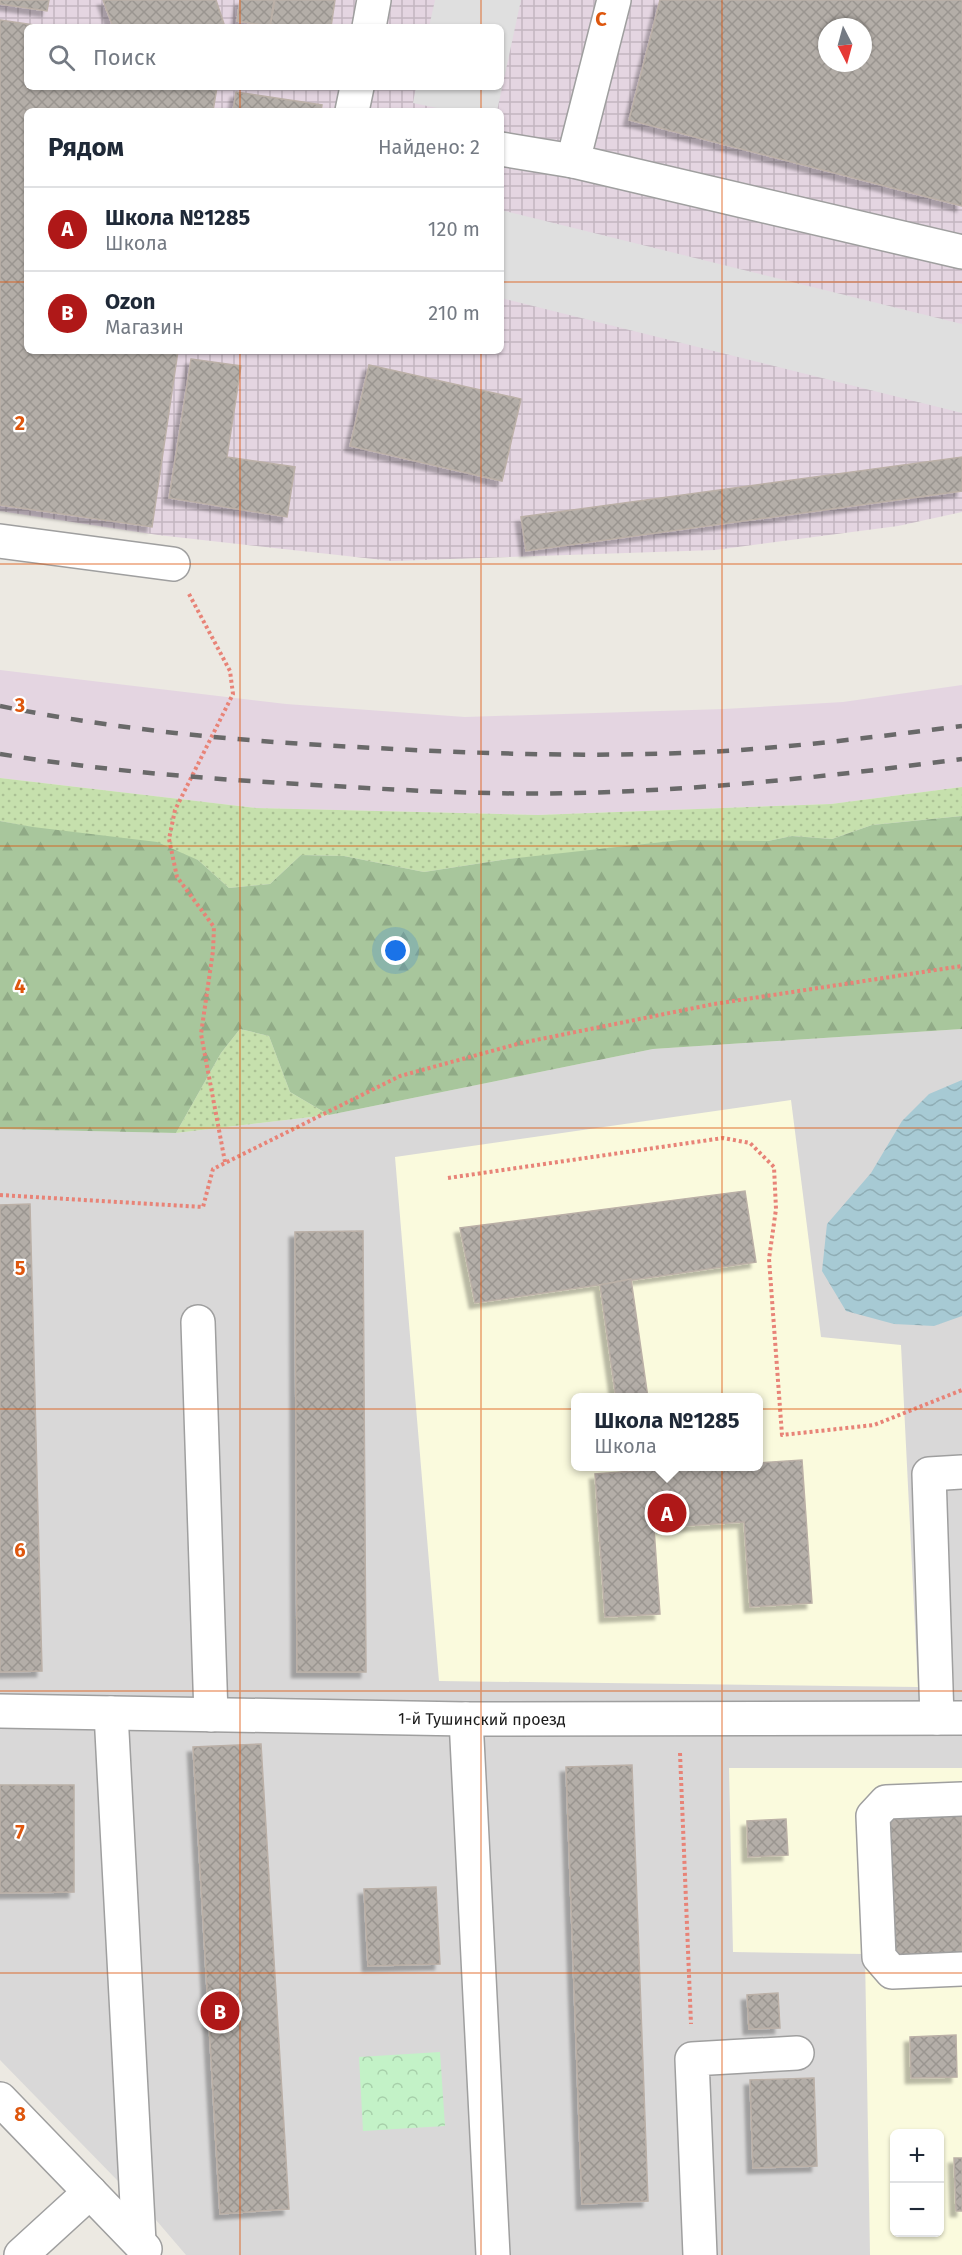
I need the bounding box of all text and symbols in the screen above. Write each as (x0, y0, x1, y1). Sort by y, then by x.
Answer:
text: C (595, 7, 607, 31)
north arrow (818, 18, 872, 72)
search box (24, 24, 504, 90)
icon: search (45, 41, 78, 74)
text: Поиск (93, 44, 156, 71)
text: Рядом (48, 132, 124, 163)
text: Найдено: 2 (378, 135, 480, 159)
text: Школа №1285 (105, 204, 250, 231)
text: A (62, 217, 73, 241)
text: 120 m (428, 217, 480, 241)
text: Школа (105, 231, 168, 255)
text: Ozon (105, 288, 155, 315)
text: B (61, 301, 74, 325)
text: 210 m (428, 301, 480, 325)
text: Магазин (105, 315, 184, 339)
text: 2 (15, 411, 25, 435)
text: 3 (14, 693, 25, 717)
your location (381, 936, 410, 965)
text: 4 (14, 974, 26, 998)
text: 5 (15, 1256, 26, 1280)
popup (571, 1393, 763, 1471)
text: Школа №1285 (594, 1407, 740, 1434)
text: Школа (594, 1434, 657, 1458)
pin: A (648, 1490, 686, 1536)
text: 6 (14, 1538, 26, 1562)
street label: 1-й Тушинский проезд (398, 1709, 566, 1729)
text: 7 (15, 1820, 25, 1844)
pin: B (200, 1988, 240, 2034)
text: 8 (14, 2102, 26, 2126)
map controls (890, 2129, 944, 2237)
button: + (890, 2129, 944, 2183)
button: − (890, 2183, 944, 2237)

